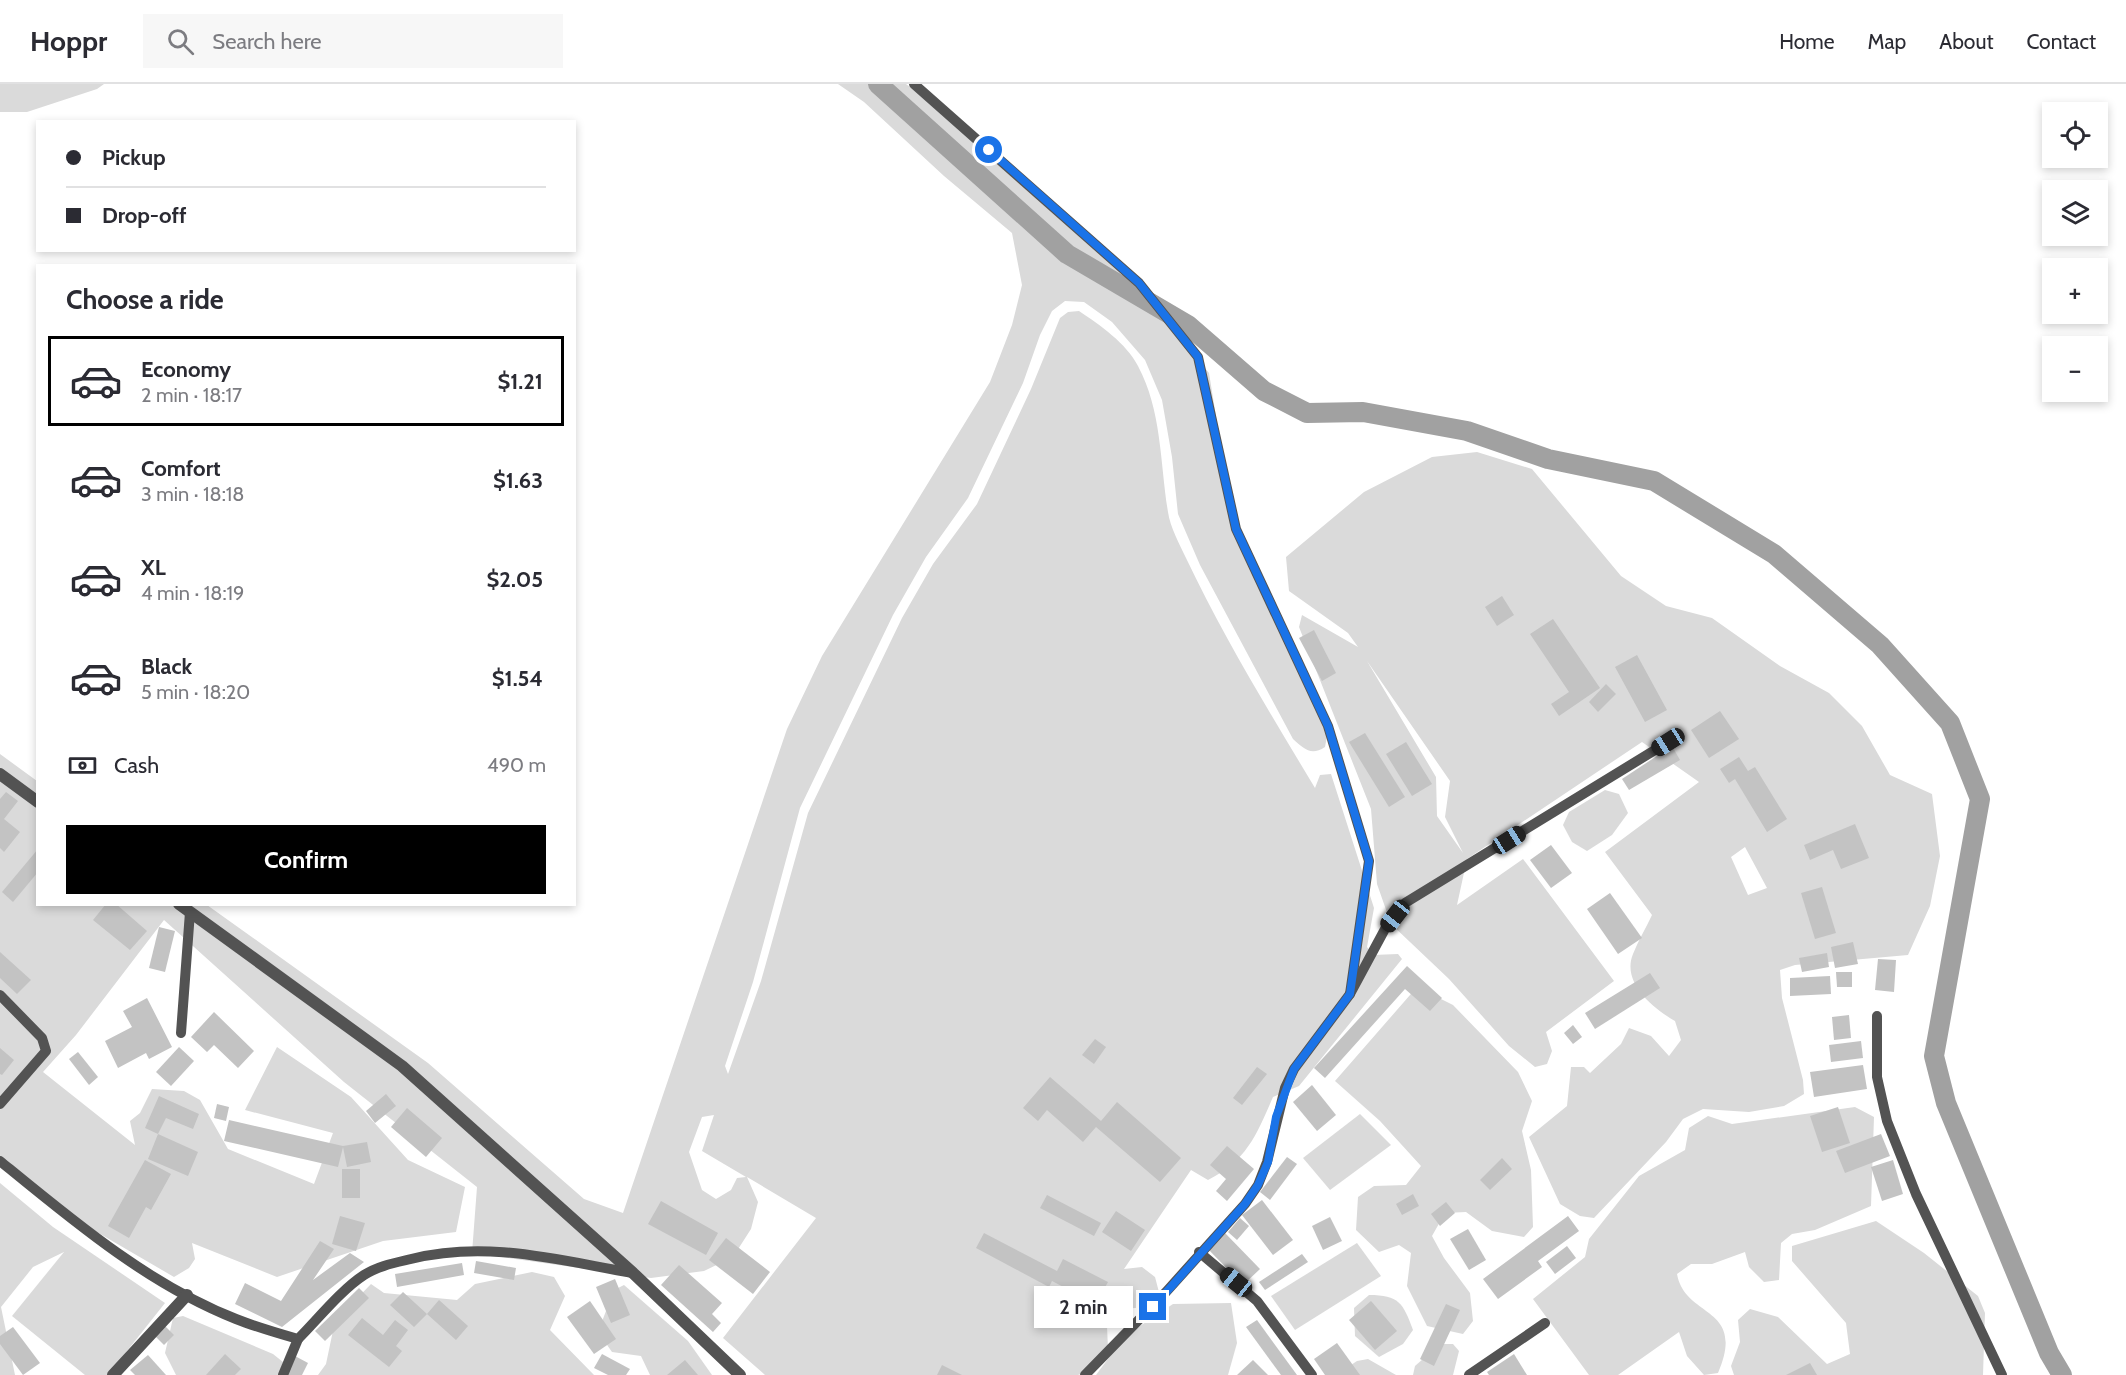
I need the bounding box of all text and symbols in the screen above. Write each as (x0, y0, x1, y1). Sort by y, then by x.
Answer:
search box (143, 14, 563, 68)
text: Hoppr (30, 24, 107, 58)
icon: search (164, 25, 197, 58)
text: Search here (212, 28, 322, 55)
text: Home (1779, 29, 1835, 54)
text: Map (1868, 29, 1906, 54)
text: About (1939, 29, 1993, 54)
text: Contact (2026, 29, 2096, 54)
map controls (2042, 102, 2108, 402)
button: locate (2042, 102, 2108, 168)
route start (975, 136, 1002, 163)
text: Pickup (102, 144, 166, 171)
button: layers (2042, 180, 2108, 246)
text: Drop-off (102, 202, 186, 229)
button: + (2042, 258, 2108, 324)
text: Choose a ride (66, 283, 224, 316)
button: − (2042, 336, 2108, 402)
icon: car (69, 354, 123, 408)
text: Economy (141, 356, 231, 383)
text: $1.21 (497, 368, 543, 395)
text: 2 min · 18:17 (141, 383, 242, 407)
icon: car (69, 453, 123, 507)
text: Comfort (141, 455, 220, 482)
text: $1.63 (493, 467, 543, 494)
text: 3 min · 18:18 (141, 482, 244, 506)
icon: car (69, 552, 123, 606)
text: XL (141, 554, 166, 581)
text: $2.05 (487, 566, 543, 593)
text: 4 min · 18:19 (141, 581, 244, 605)
icon: car (69, 651, 123, 705)
text: Black (141, 653, 192, 680)
text: $1.54 (492, 665, 543, 692)
text: 5 min · 18:20 (141, 680, 250, 704)
car (1648, 725, 1688, 759)
icon: cash (66, 749, 99, 782)
text: Cash (114, 752, 159, 779)
text: 490 m (487, 753, 546, 777)
car (1489, 823, 1529, 857)
button: Confirm (66, 825, 546, 894)
car (1377, 896, 1413, 936)
car (1216, 1264, 1256, 1300)
callout: 2 min (1033, 1286, 1132, 1328)
route end (1139, 1293, 1166, 1320)
text: 2 min (1059, 1295, 1108, 1319)

